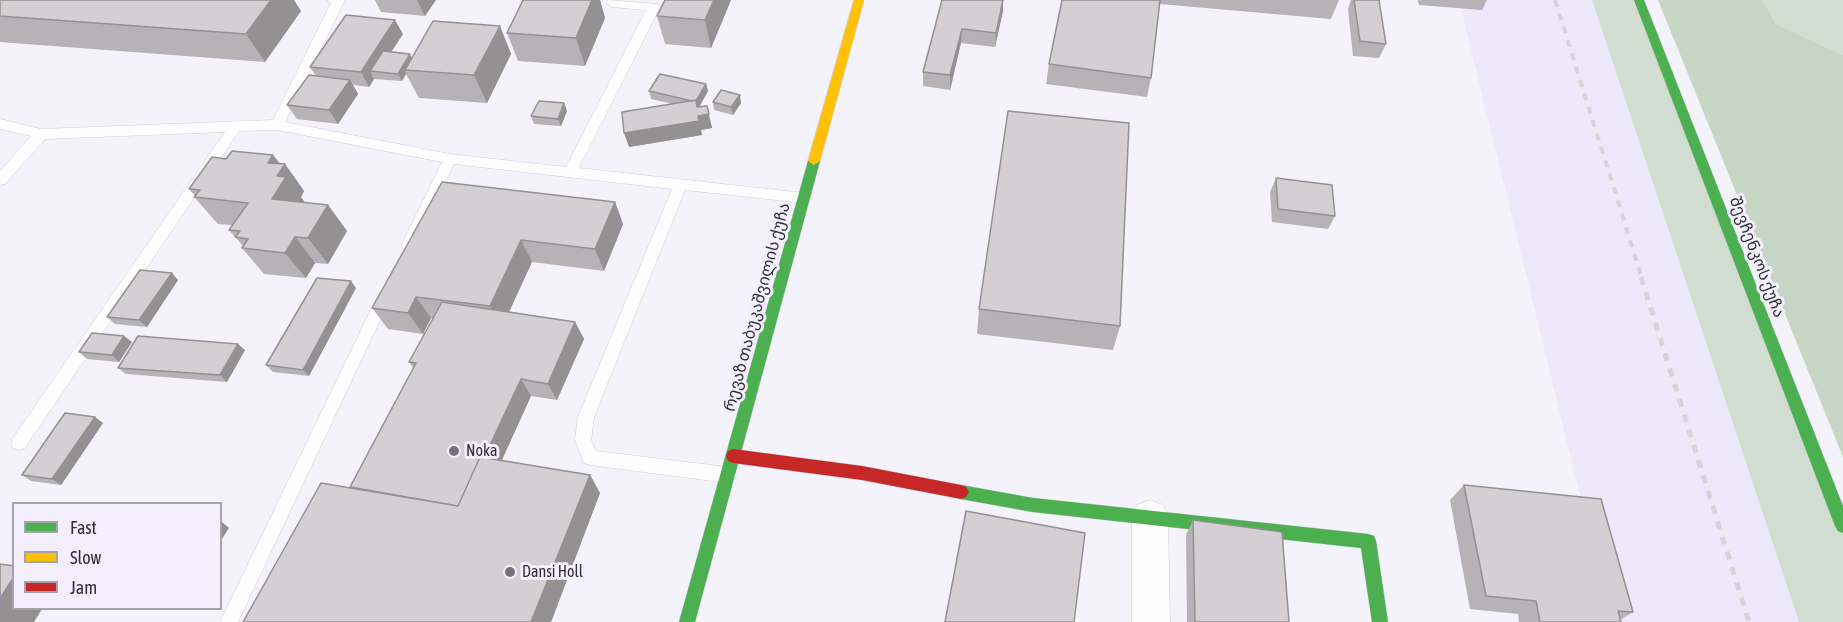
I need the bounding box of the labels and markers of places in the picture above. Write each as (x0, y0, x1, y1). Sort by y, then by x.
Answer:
place label: Noka (466, 441, 497, 461)
marker: Noka (447, 444, 461, 458)
place label: Dansi Holl (522, 562, 583, 582)
marker: Dansi Holl (503, 565, 517, 579)

